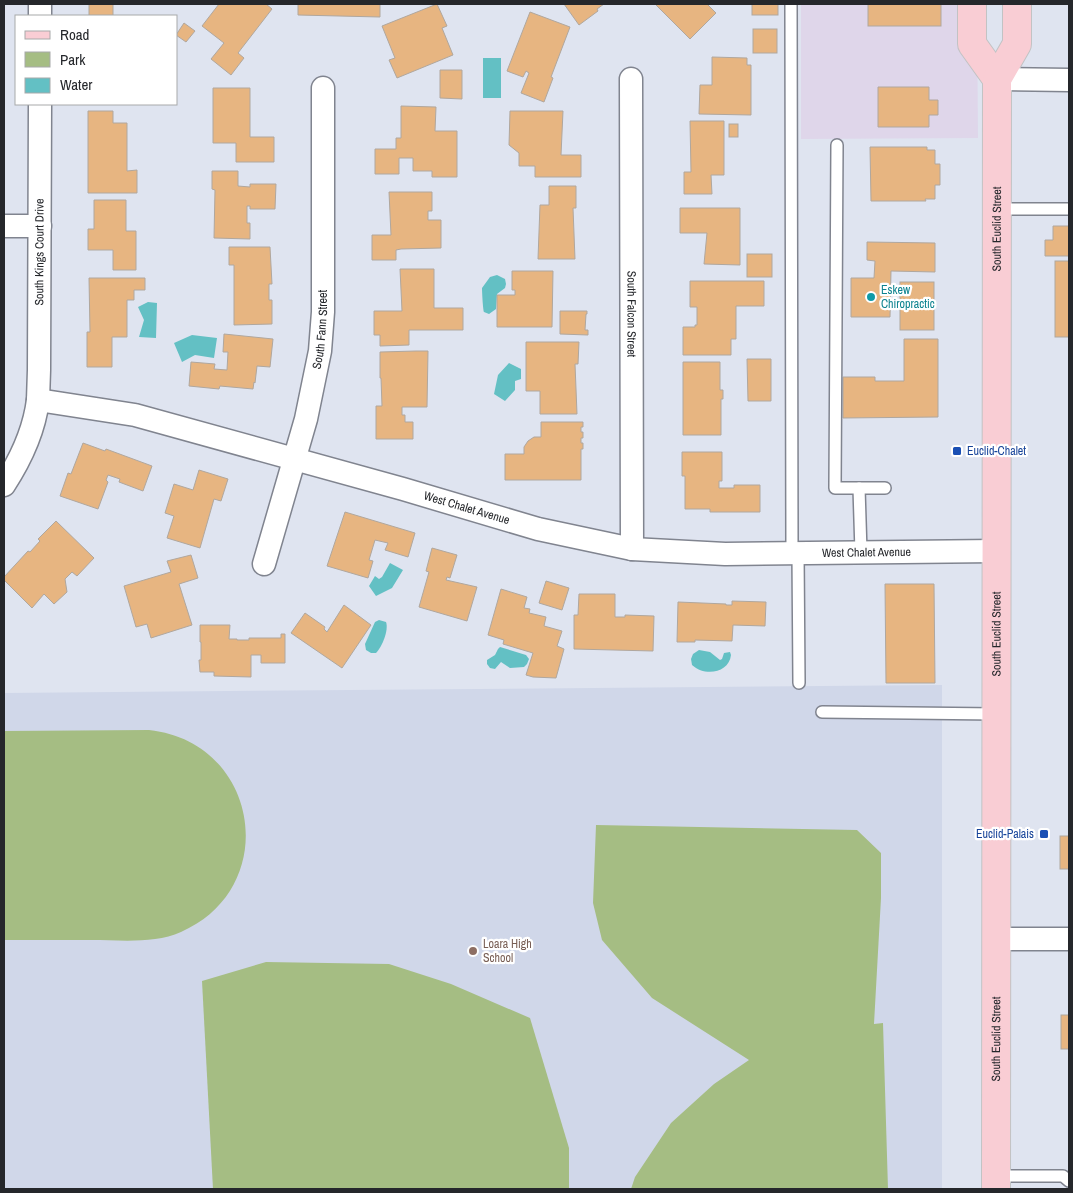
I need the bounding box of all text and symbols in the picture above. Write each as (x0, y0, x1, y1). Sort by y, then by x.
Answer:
legend (15, 15, 178, 105)
text: Road (60, 24, 89, 45)
text: Park (60, 49, 86, 70)
text: Water (60, 74, 92, 95)
street label: South Euclid Street (989, 186, 1005, 272)
street label: South Kings Court Drive (31, 199, 48, 306)
street label: South Falcon Street (623, 271, 640, 358)
place label: Eskew Chiropractic (881, 282, 935, 312)
street label: South Fann Street (308, 289, 331, 370)
marker: Eskew Chiropractic (865, 291, 877, 303)
place label: Euclid-Chalet (967, 443, 1026, 459)
marker: Euclid-Chalet (951, 445, 963, 457)
street label: West Chalet Avenue (422, 488, 512, 528)
street label: West Chalet Avenue (822, 544, 911, 561)
street label: South Euclid Street (988, 591, 1005, 677)
place label: Euclid-Palais (976, 826, 1034, 842)
marker: Euclid-Palais (1038, 828, 1050, 840)
place label: Loara High School (483, 936, 532, 966)
marker: Loara High School (467, 945, 479, 957)
street label: South Euclid Street (988, 996, 1004, 1082)

